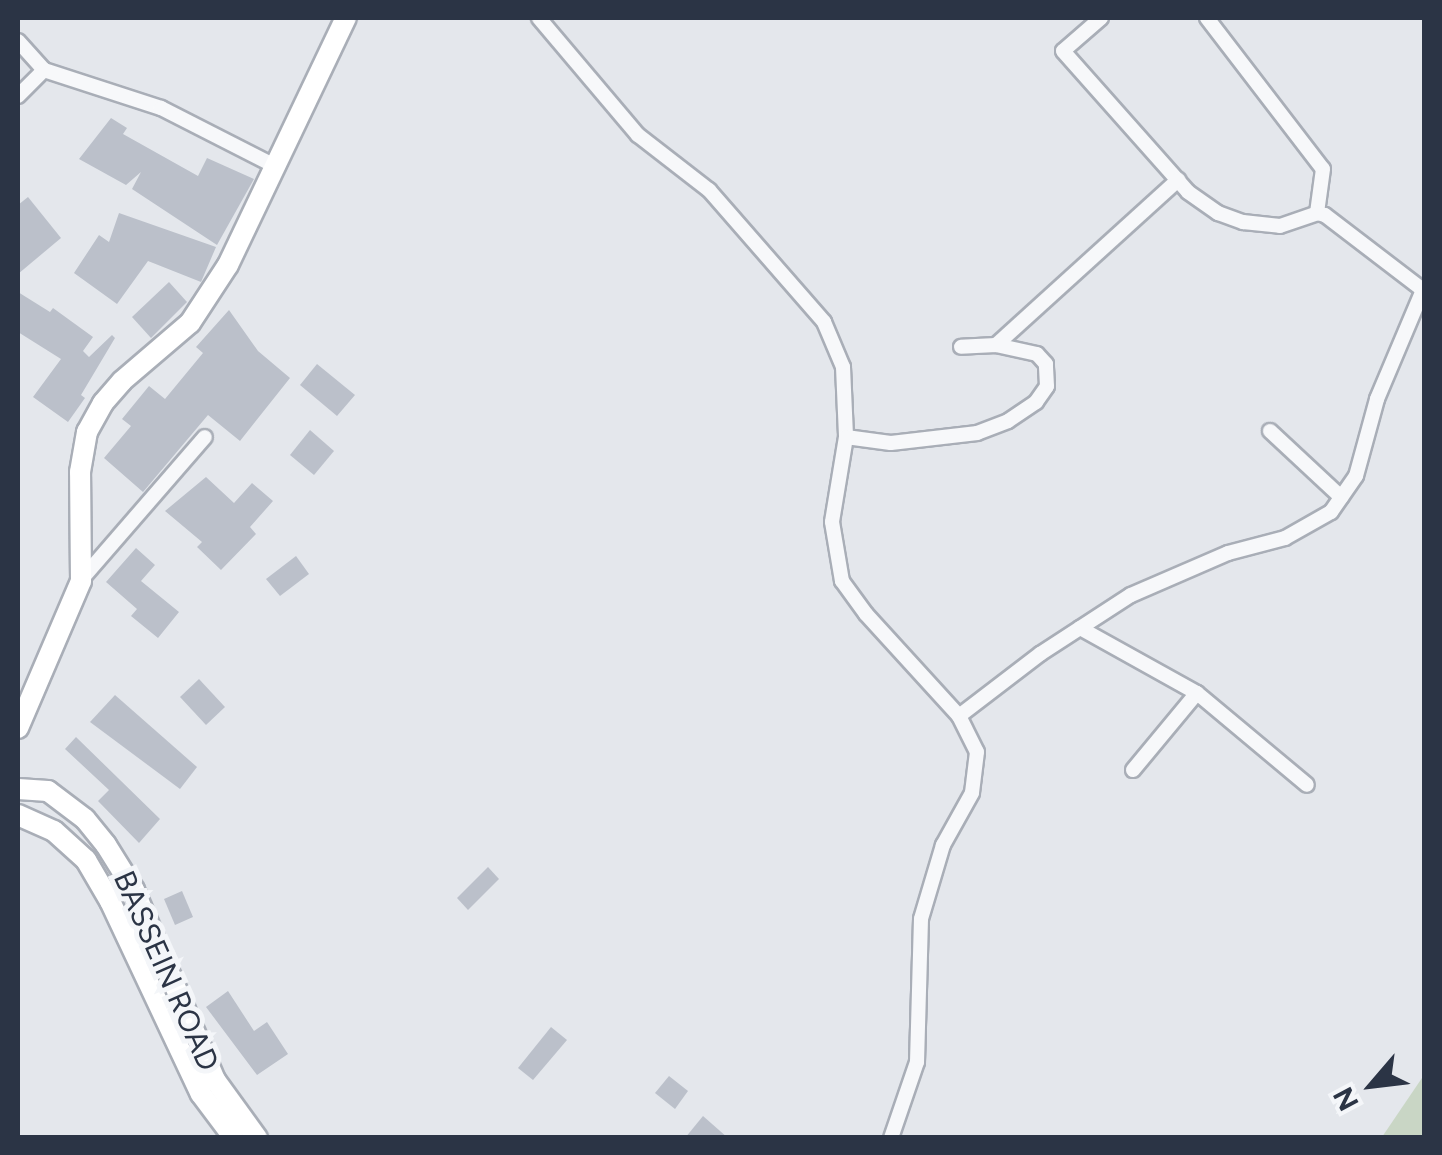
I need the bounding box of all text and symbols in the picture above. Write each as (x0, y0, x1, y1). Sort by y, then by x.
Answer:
street label: BASSEIN ROAD (106, 865, 226, 1077)
north arrow (1322, 1035, 1422, 1135)
text: N (1325, 1082, 1366, 1117)

